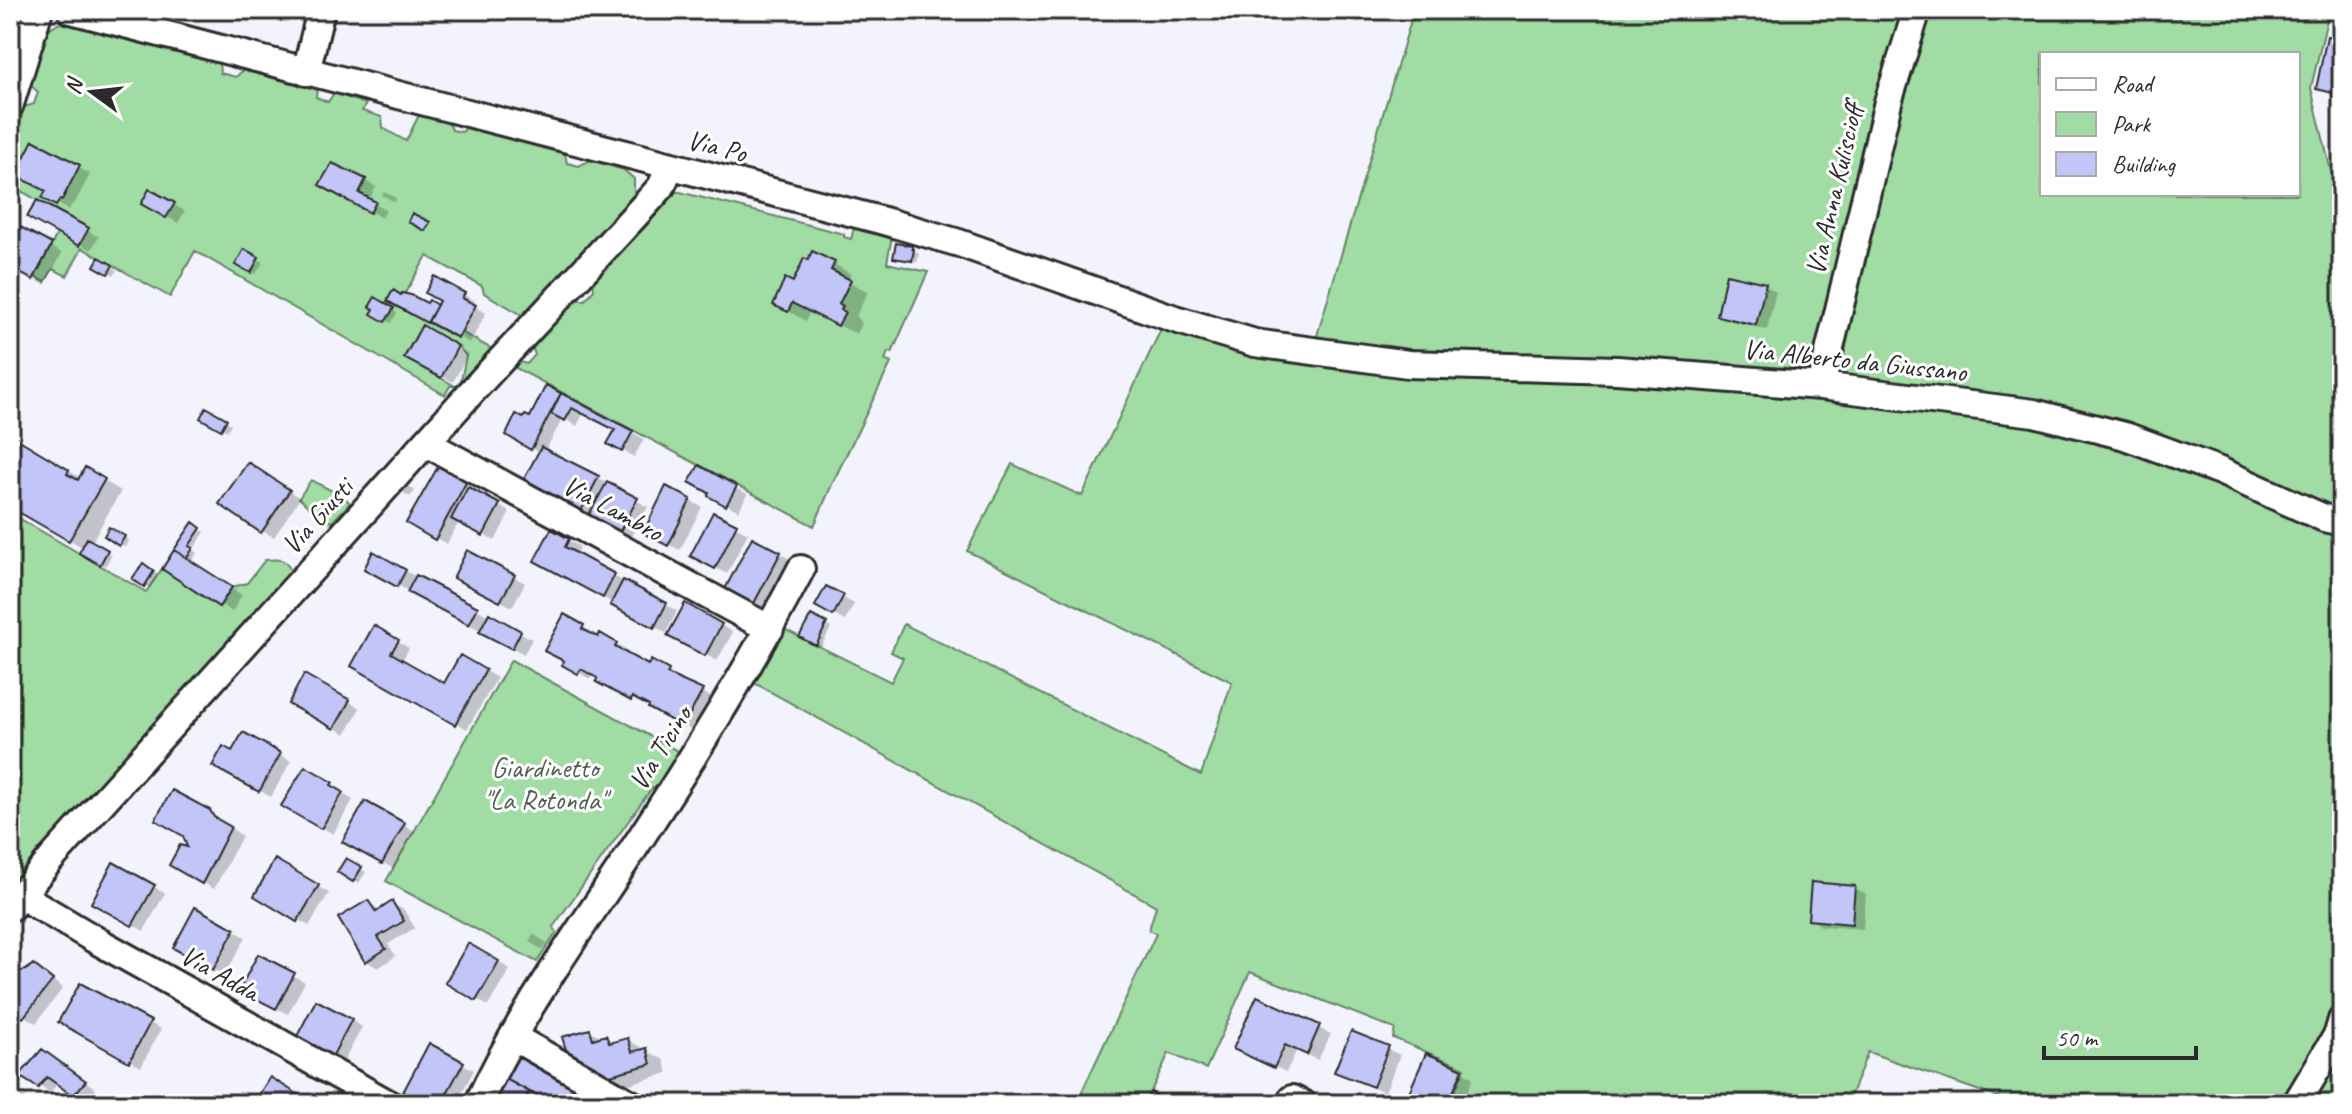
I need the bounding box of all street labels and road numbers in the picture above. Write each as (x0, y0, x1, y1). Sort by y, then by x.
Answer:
street label: Via Anna Kuliscioff (1797, 94, 1872, 278)
street label: Via Po (684, 122, 752, 171)
street label: Via Alberto da Giussano (1742, 331, 1970, 389)
street label: Via Lambro (557, 467, 671, 550)
street label: Via Giusti (274, 468, 363, 561)
street label: Via Ticino (621, 697, 701, 797)
street label: Via Adda (175, 937, 268, 1010)

